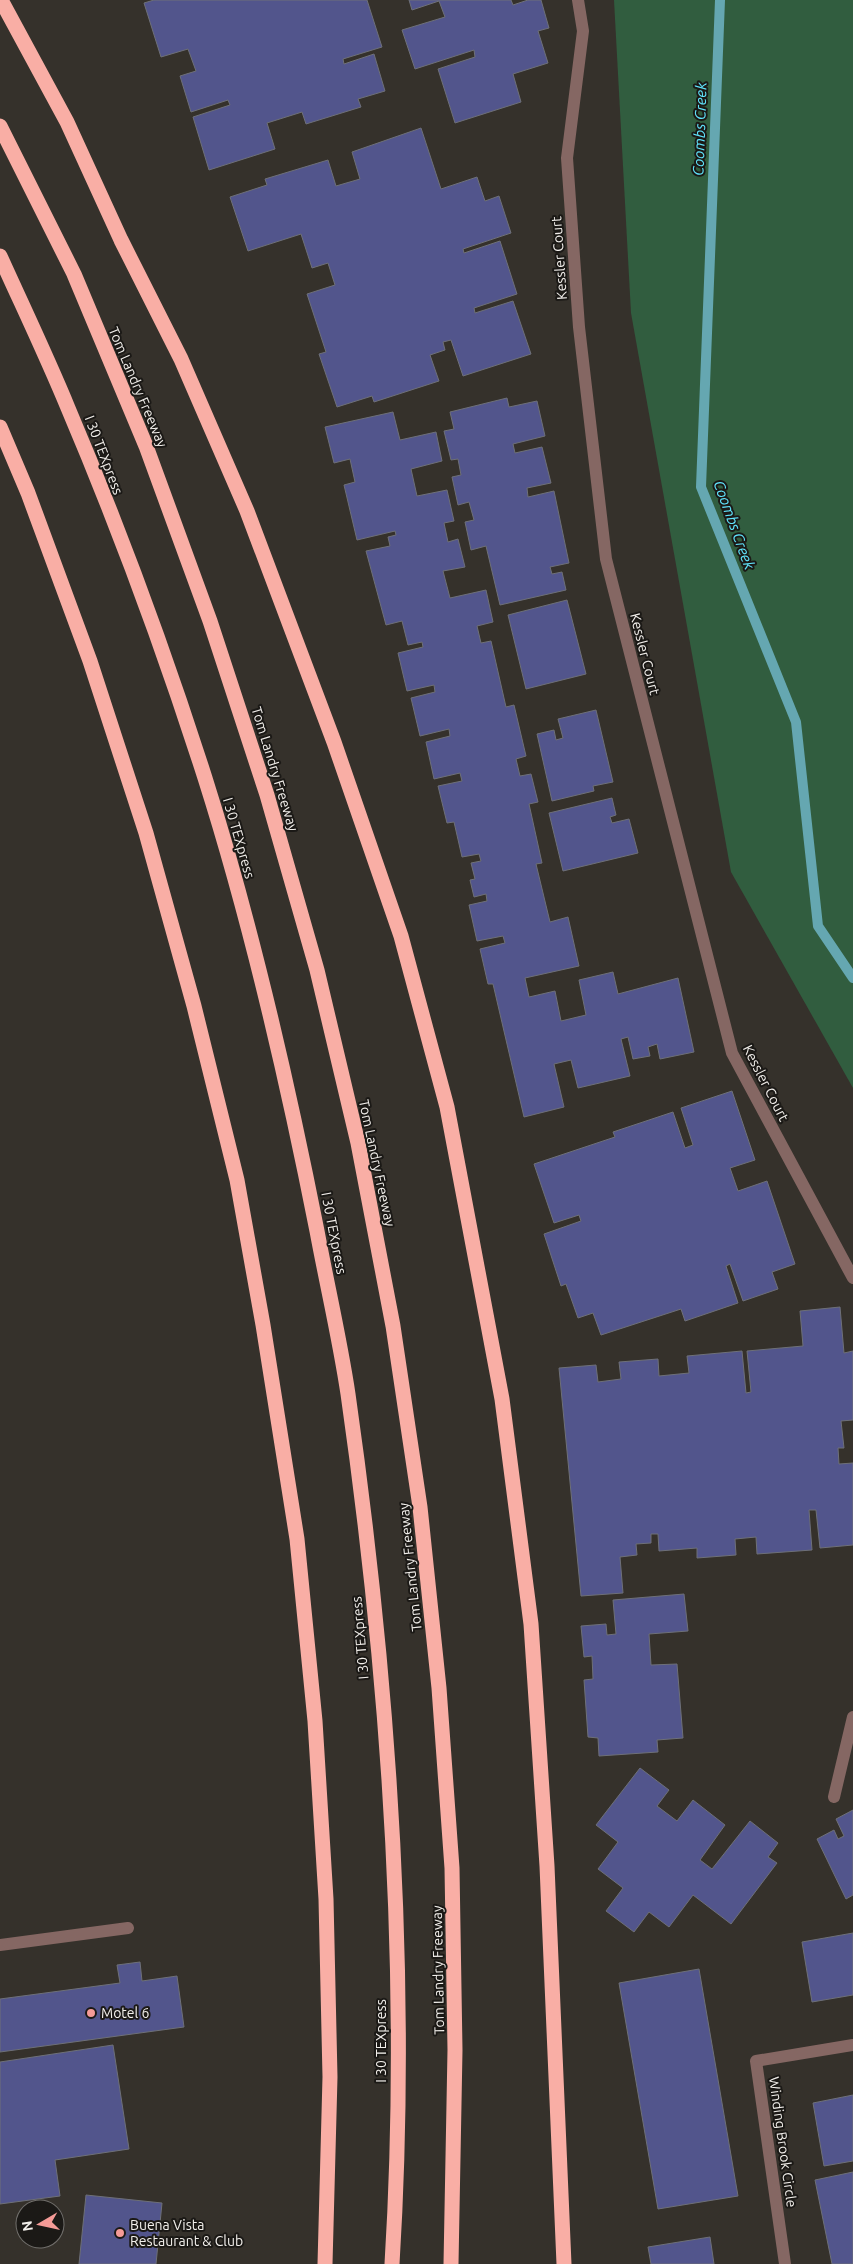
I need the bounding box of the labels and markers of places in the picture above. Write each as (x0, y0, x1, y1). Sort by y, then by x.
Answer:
place label: Motel 6 (101, 2005, 149, 2021)
marker: Motel 6 (85, 2007, 97, 2019)
place label: Buena Vista Restaurant & Club (130, 2217, 243, 2249)
marker: Buena Vista Restaurant & Club (114, 2227, 126, 2239)

